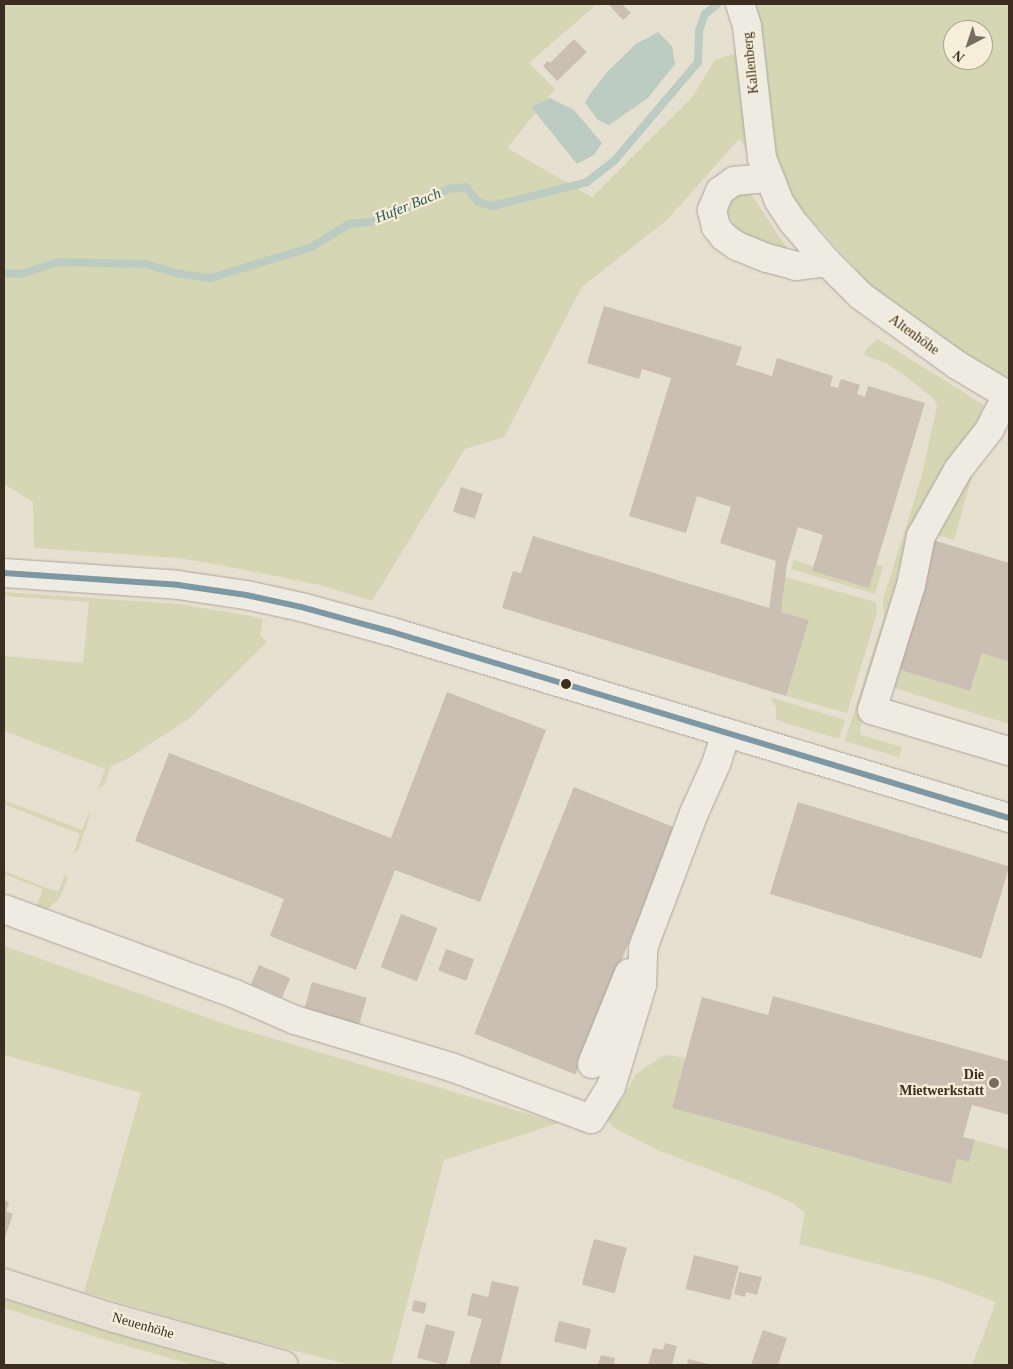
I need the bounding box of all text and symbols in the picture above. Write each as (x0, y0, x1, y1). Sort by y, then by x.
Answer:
north arrow (943, 20, 993, 70)
street label: Kallenberg (739, 31, 763, 95)
text: N (950, 47, 967, 65)
water label: Hufer Bach (372, 185, 444, 227)
street label: Altenhöhe (885, 311, 943, 359)
unlabelled marker (561, 679, 571, 689)
place label: Die Mietwerkstatt (899, 1067, 984, 1100)
marker: Die Mietwerkstatt (988, 1077, 1000, 1089)
street label: Neuenhöhe (110, 1309, 176, 1343)

